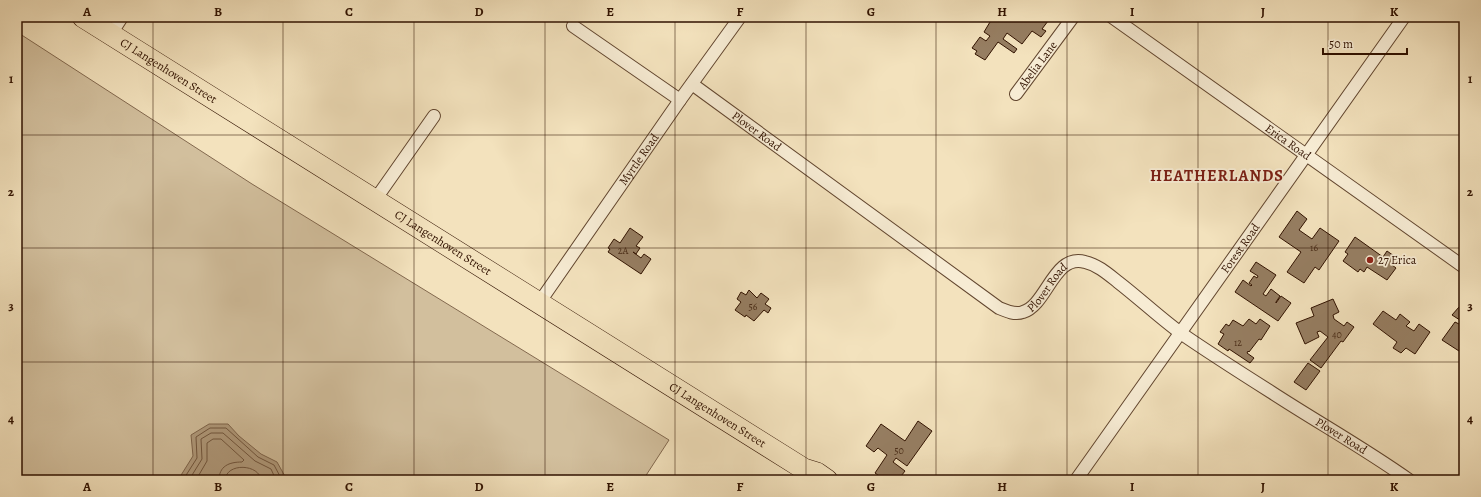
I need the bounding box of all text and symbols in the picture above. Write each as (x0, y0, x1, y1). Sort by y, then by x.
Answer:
text: A (82, 3, 92, 20)
text: B (214, 3, 222, 20)
text: C (345, 3, 353, 20)
text: D (474, 3, 484, 20)
text: E (606, 3, 614, 20)
text: F (737, 3, 744, 20)
text: G (867, 3, 875, 20)
text: H (997, 3, 1007, 20)
text: I (1130, 3, 1135, 20)
text: J (1261, 3, 1265, 20)
text: K (1390, 3, 1399, 20)
scale bar (1323, 30, 1407, 56)
street label: CJ Langenhoven Street (117, 34, 220, 107)
text: 50 m (1329, 36, 1353, 52)
street label: Abelia Lane (1014, 38, 1061, 93)
text: 1 (9, 70, 14, 87)
text: 1 (1468, 70, 1473, 87)
street label: Plover Road (729, 108, 785, 155)
street label: Erica Road (1262, 120, 1315, 164)
street label: Myrtle Road (615, 130, 663, 188)
district label: HEATHERLANDS (1150, 165, 1284, 187)
text: 2 (8, 183, 15, 200)
text: 2 (1467, 183, 1474, 200)
street label: CJ Langenhoven Street (392, 206, 495, 279)
street label: Forest Road (1217, 220, 1264, 276)
house number: 16 (1310, 241, 1318, 254)
house number: 2A (618, 244, 628, 257)
place label: 27 Erica (1378, 252, 1417, 268)
marker: 27 Erica (1365, 255, 1375, 265)
street label: Plover Road (1024, 259, 1071, 316)
text: 3 (8, 297, 14, 314)
text: 3 (1467, 297, 1473, 314)
house number: 56 (749, 300, 758, 313)
house number: 40 (1332, 328, 1342, 341)
house number: 12 (1234, 336, 1242, 349)
street label: CJ Langenhoven Street (666, 378, 769, 451)
text: 4 (8, 410, 14, 427)
text: 4 (1467, 410, 1473, 427)
street label: Plover Road (1312, 414, 1371, 458)
house number: 50 (894, 444, 904, 457)
text: A (82, 478, 92, 495)
text: B (214, 478, 222, 495)
text: C (345, 478, 353, 495)
text: D (474, 478, 484, 495)
text: E (606, 478, 614, 495)
text: F (737, 478, 744, 495)
text: G (867, 478, 875, 495)
text: H (997, 478, 1007, 495)
text: I (1130, 478, 1135, 495)
text: J (1261, 478, 1265, 495)
text: K (1390, 478, 1399, 495)

